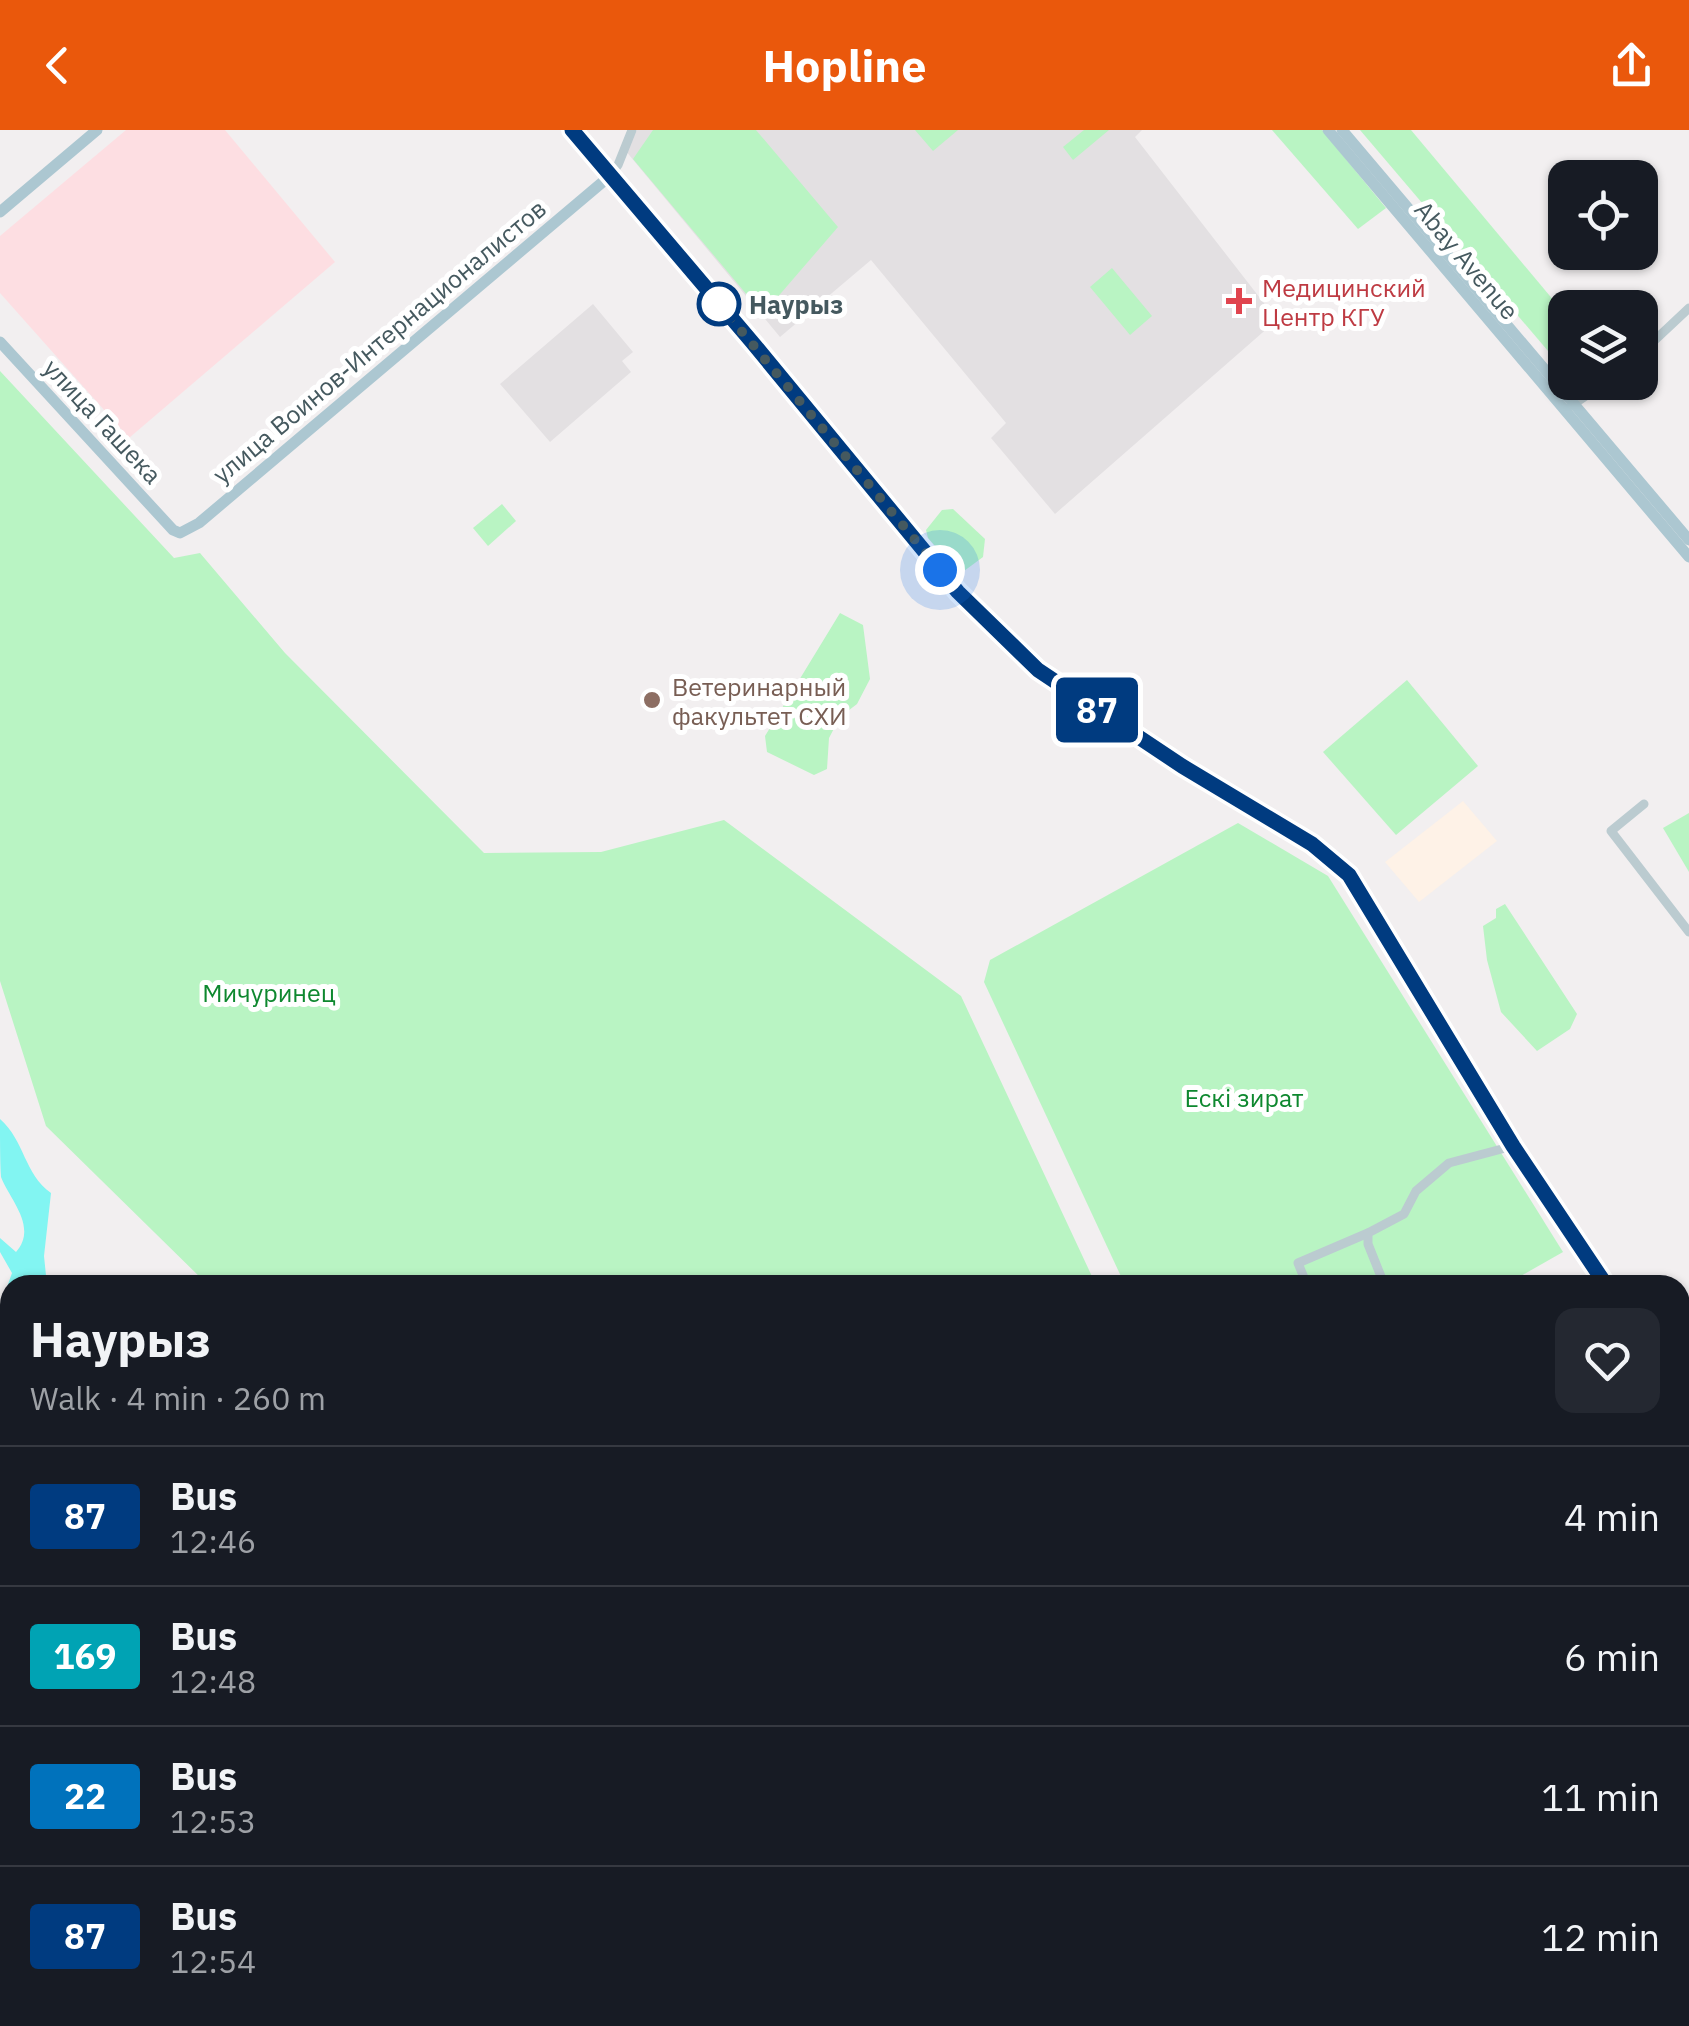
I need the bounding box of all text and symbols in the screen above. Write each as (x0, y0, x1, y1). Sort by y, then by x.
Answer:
text: Hopline (763, 36, 926, 94)
icon: back (30, 38, 85, 93)
icon: share (1604, 38, 1659, 93)
map controls (1548, 160, 1658, 400)
button: locate (1548, 160, 1658, 270)
street label: улица Воинов-Интернационалистов (205, 192, 553, 490)
street label: Abay Avenue (1408, 194, 1526, 326)
place label: Медицинский Центр КГУ (1262, 271, 1426, 333)
marker: Наурыз (698, 283, 740, 325)
place label: Наурыз (749, 288, 843, 321)
marker: Медицинский Центр КГУ (1226, 288, 1252, 314)
button: layers (1548, 290, 1658, 400)
street label: улица Гашека (37, 351, 169, 491)
your location (915, 545, 965, 595)
place label: Ветеринарный факультет СХИ (672, 670, 847, 732)
line badge: 87 (1052, 678, 1142, 742)
text: 87 (1076, 687, 1118, 733)
marker: Ветеринарный факультет СХИ (641, 689, 663, 711)
park label: Мичуринец (202, 976, 336, 1009)
park label: Ескі зират (1184, 1081, 1304, 1114)
text: Наурыз (30, 1308, 211, 1370)
button: heart (1555, 1308, 1660, 1413)
text: Walk · 4 min · 260 m (30, 1377, 326, 1419)
text: Bus (170, 1471, 237, 1520)
text: 4 min (1564, 1492, 1660, 1541)
text: 87 (64, 1493, 106, 1539)
text: 12:46 (170, 1520, 256, 1562)
text: Bus (170, 1611, 237, 1660)
text: 6 min (1564, 1632, 1660, 1681)
text: 169 (53, 1633, 117, 1679)
text: 12:48 (170, 1660, 256, 1702)
text: Bus (170, 1751, 237, 1800)
text: 11 min (1541, 1772, 1660, 1821)
text: 22 (64, 1773, 106, 1819)
text: 12:53 (170, 1800, 256, 1842)
text: Bus (170, 1891, 237, 1940)
text: 12 min (1541, 1912, 1660, 1961)
text: 87 (64, 1913, 106, 1959)
text: 12:54 (170, 1940, 256, 1982)

